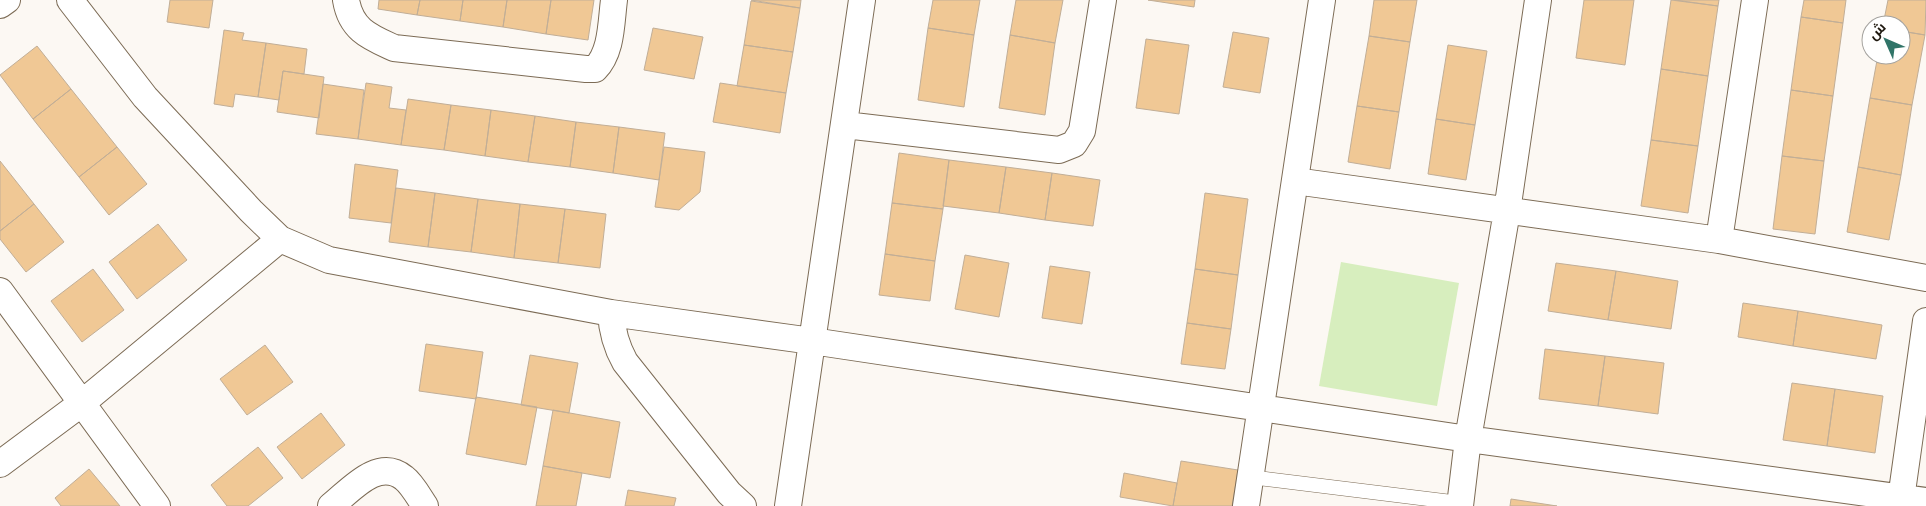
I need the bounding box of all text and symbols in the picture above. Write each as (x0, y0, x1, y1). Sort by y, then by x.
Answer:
north arrow (1861, 15, 1911, 65)
text: ش (1864, 18, 1891, 45)

